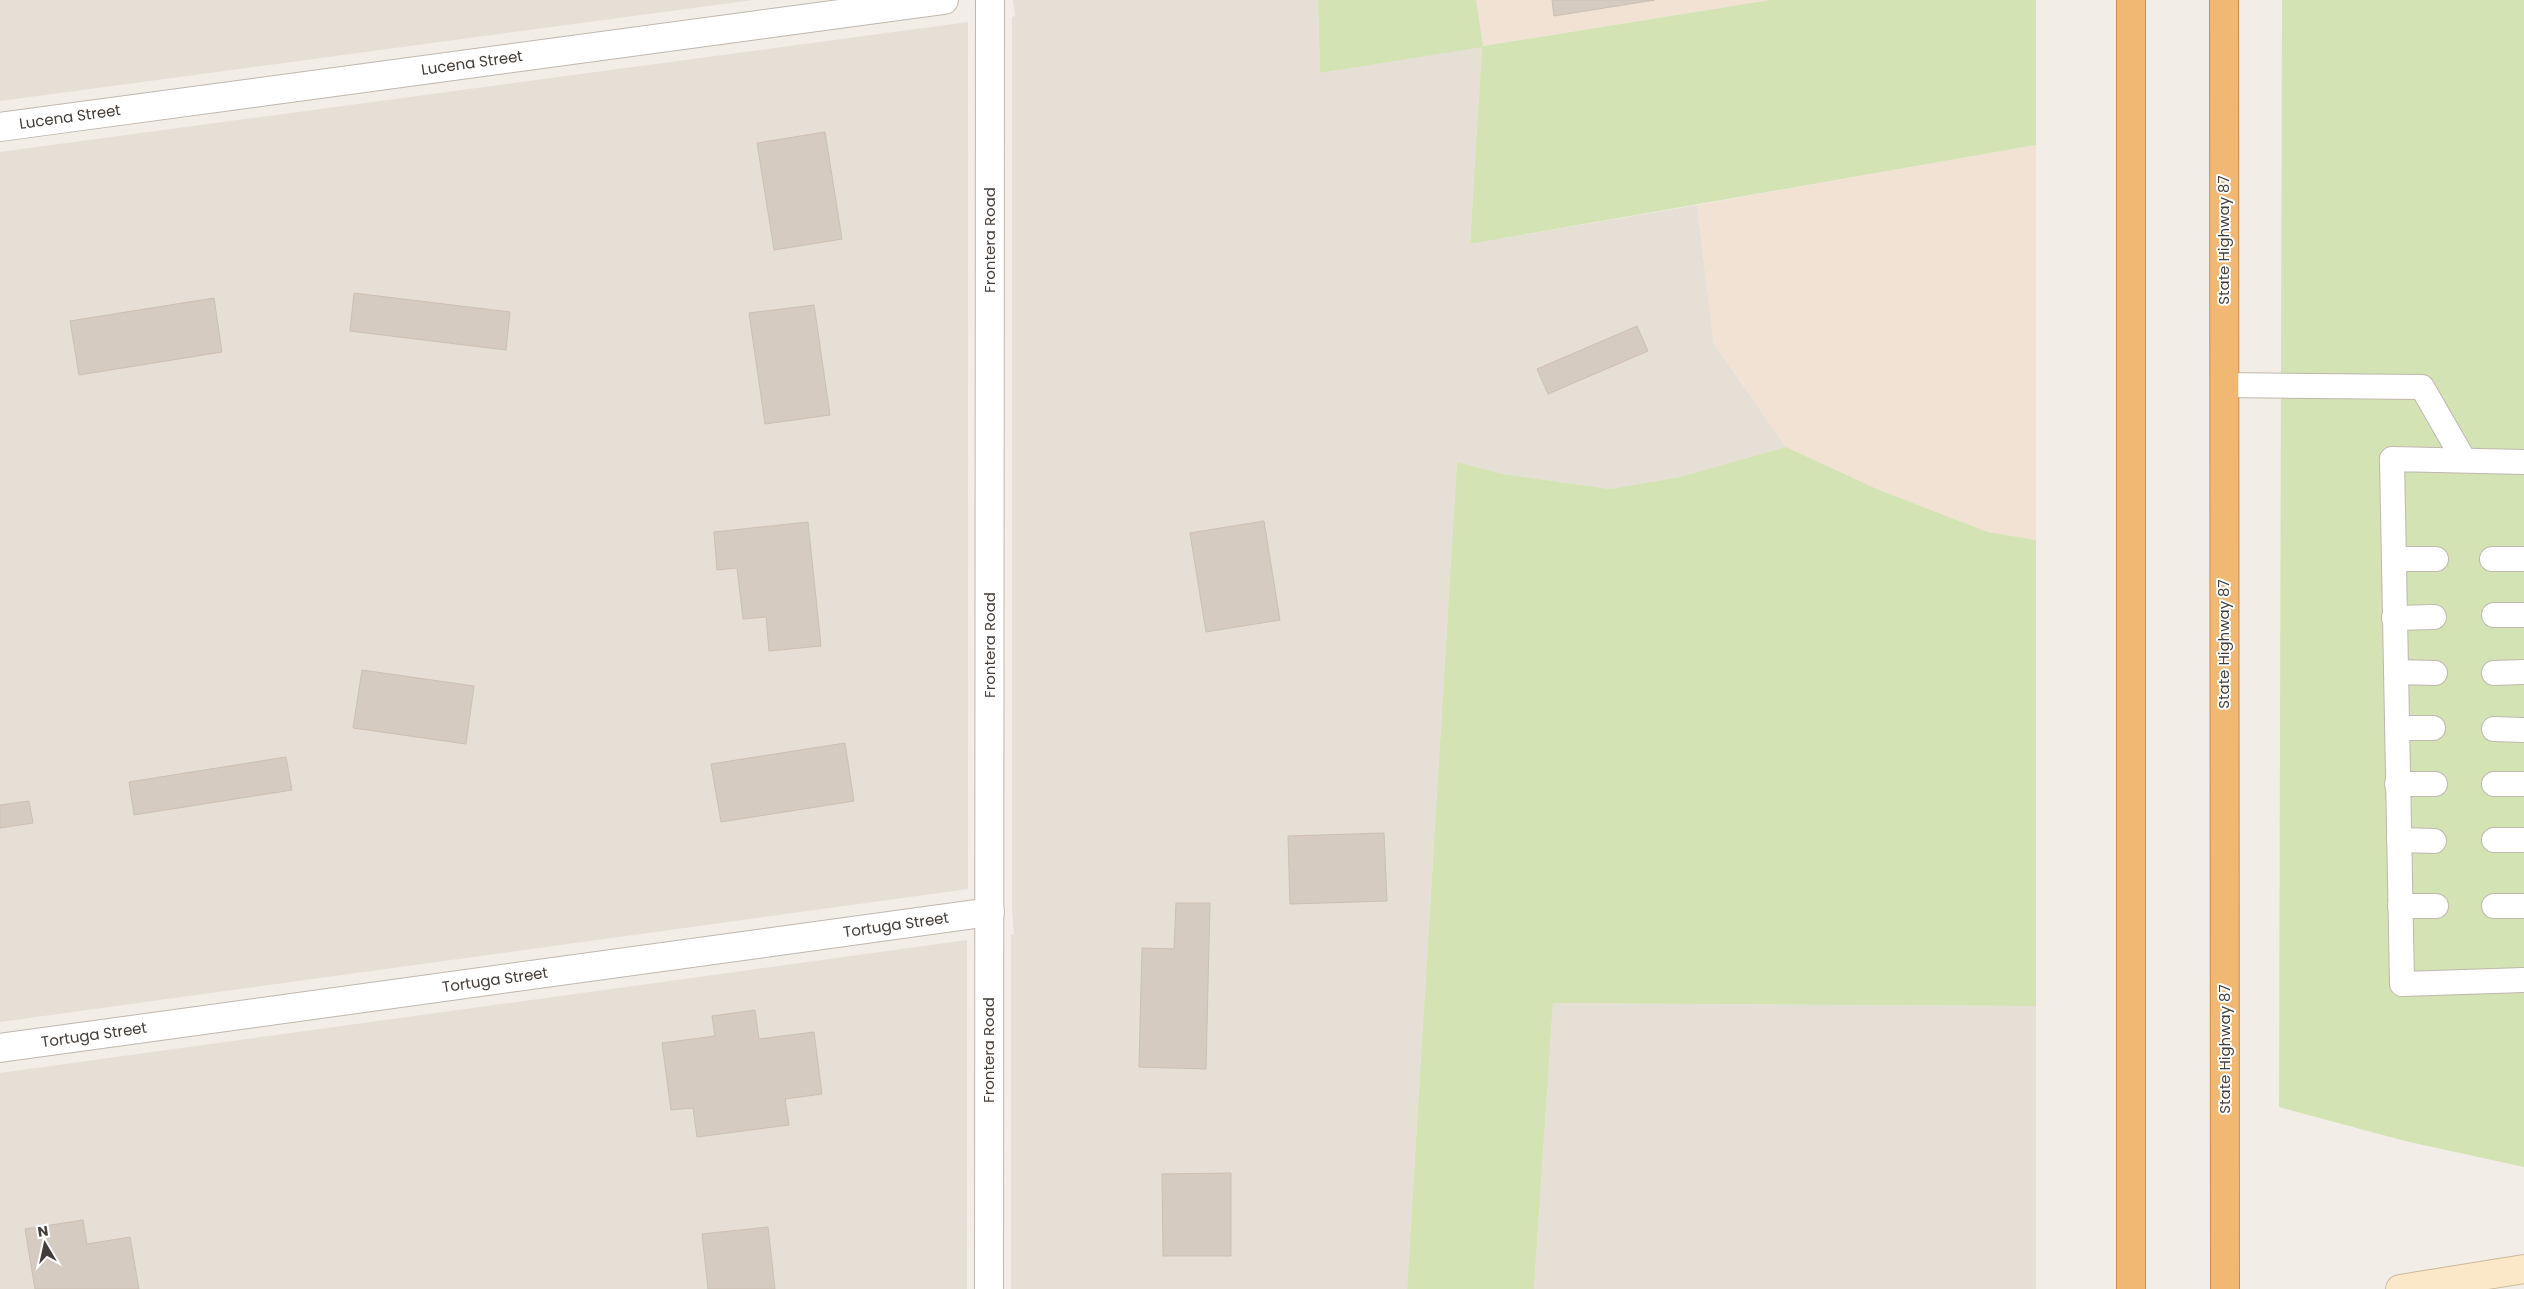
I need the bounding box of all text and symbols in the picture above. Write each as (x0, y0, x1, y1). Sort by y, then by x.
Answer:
street label: Lucena Street (420, 45, 524, 80)
street label: Lucena Street (18, 99, 122, 134)
street label: State Highway 87 (2213, 175, 2234, 305)
street label: Frontera Road (979, 187, 1000, 293)
street label: State Highway 87 (2213, 579, 2234, 709)
street label: Frontera Road (979, 592, 1000, 698)
street label: Tortuga Street (842, 907, 950, 942)
street label: Tortuga Street (441, 962, 549, 997)
street label: State Highway 87 (2214, 984, 2235, 1114)
street label: Frontera Road (978, 997, 999, 1103)
street label: Tortuga Street (40, 1017, 148, 1052)
north arrow (20, 1219, 70, 1269)
text: N (36, 1220, 50, 1242)

